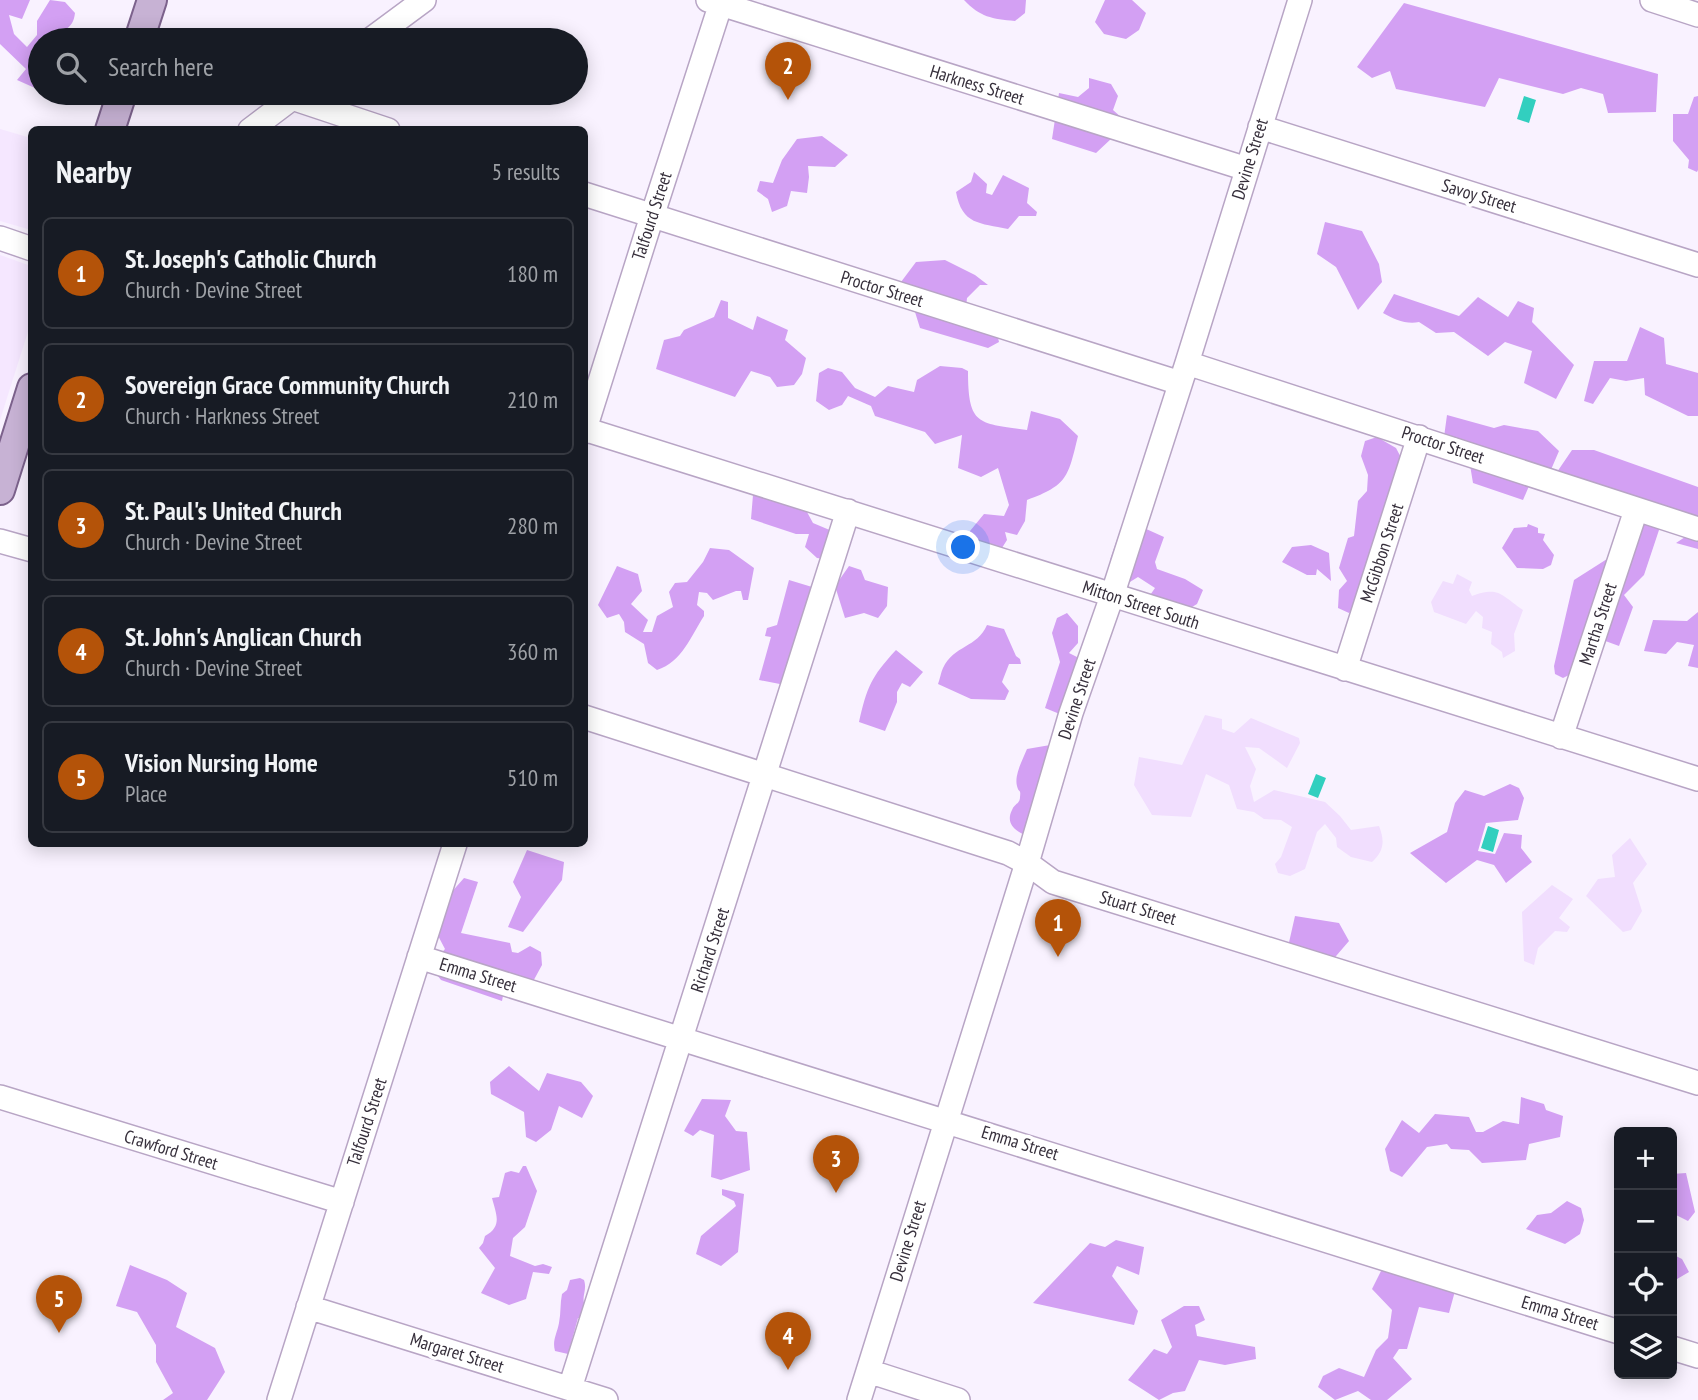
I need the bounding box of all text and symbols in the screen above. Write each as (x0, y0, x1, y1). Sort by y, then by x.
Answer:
search box (28, 28, 588, 105)
pin: 2 (765, 42, 811, 100)
icon: search (52, 48, 90, 86)
text: Search here (108, 50, 214, 83)
street label: Harkness Street (927, 59, 1027, 110)
street label: Devine Street (1226, 115, 1273, 202)
text: Nearby (56, 152, 131, 191)
text: 5 results (492, 157, 560, 186)
street label: Talfourd Street (626, 169, 677, 263)
street label: Savoy Street (1439, 173, 1519, 218)
text: St. Joseph's Catholic Church (125, 242, 377, 275)
text: 1 (76, 259, 87, 288)
text: 180 m (507, 259, 558, 288)
street label: Proctor Street (838, 265, 926, 312)
text: Church · Devine Street (125, 275, 302, 304)
text: Sovereign Grace Community Church (125, 368, 450, 401)
text: 2 (76, 385, 87, 414)
text: 210 m (507, 385, 558, 414)
text: Church · Harkness Street (125, 401, 319, 430)
street label: Proctor Street (1399, 420, 1487, 469)
text: St. Paul's United Church (125, 494, 342, 527)
street label: McGibbon Street (1355, 500, 1408, 605)
text: 3 (76, 511, 87, 540)
text: 280 m (507, 511, 558, 540)
text: Church · Devine Street (125, 527, 302, 556)
your location (946, 530, 980, 564)
street label: Mitton Street South (1080, 575, 1203, 634)
street label: Martha Street (1573, 580, 1622, 668)
text: St. John's Anglican Church (125, 620, 362, 653)
text: 4 (76, 637, 87, 666)
text: 360 m (507, 637, 558, 666)
text: Church · Devine Street (125, 653, 302, 682)
street label: Devine Street (1053, 655, 1100, 742)
text: Vision Nursing Home (125, 746, 318, 779)
text: 5 (76, 763, 87, 792)
text: 510 m (507, 763, 558, 792)
text: Place (125, 779, 167, 808)
street label: Stuart Street (1097, 885, 1179, 930)
pin: 1 (1035, 899, 1081, 957)
street label: Richard Street (685, 904, 734, 995)
street label: Emma Street (437, 952, 520, 997)
street label: Talfourd Street (341, 1075, 392, 1169)
street label: Emma Street (979, 1120, 1062, 1165)
street label: Crawford Street (121, 1124, 221, 1175)
map controls (1614, 1127, 1677, 1379)
button: + (1614, 1127, 1677, 1190)
pin: 3 (813, 1135, 859, 1193)
button: − (1614, 1190, 1677, 1253)
street label: Devine Street (884, 1197, 931, 1284)
button: locate (1614, 1253, 1677, 1316)
pin: 5 (36, 1275, 82, 1333)
street label: Emma Street (1519, 1290, 1602, 1335)
pin: 4 (765, 1312, 811, 1370)
button: layers (1614, 1316, 1677, 1379)
street label: Margaret Street (407, 1327, 507, 1378)

